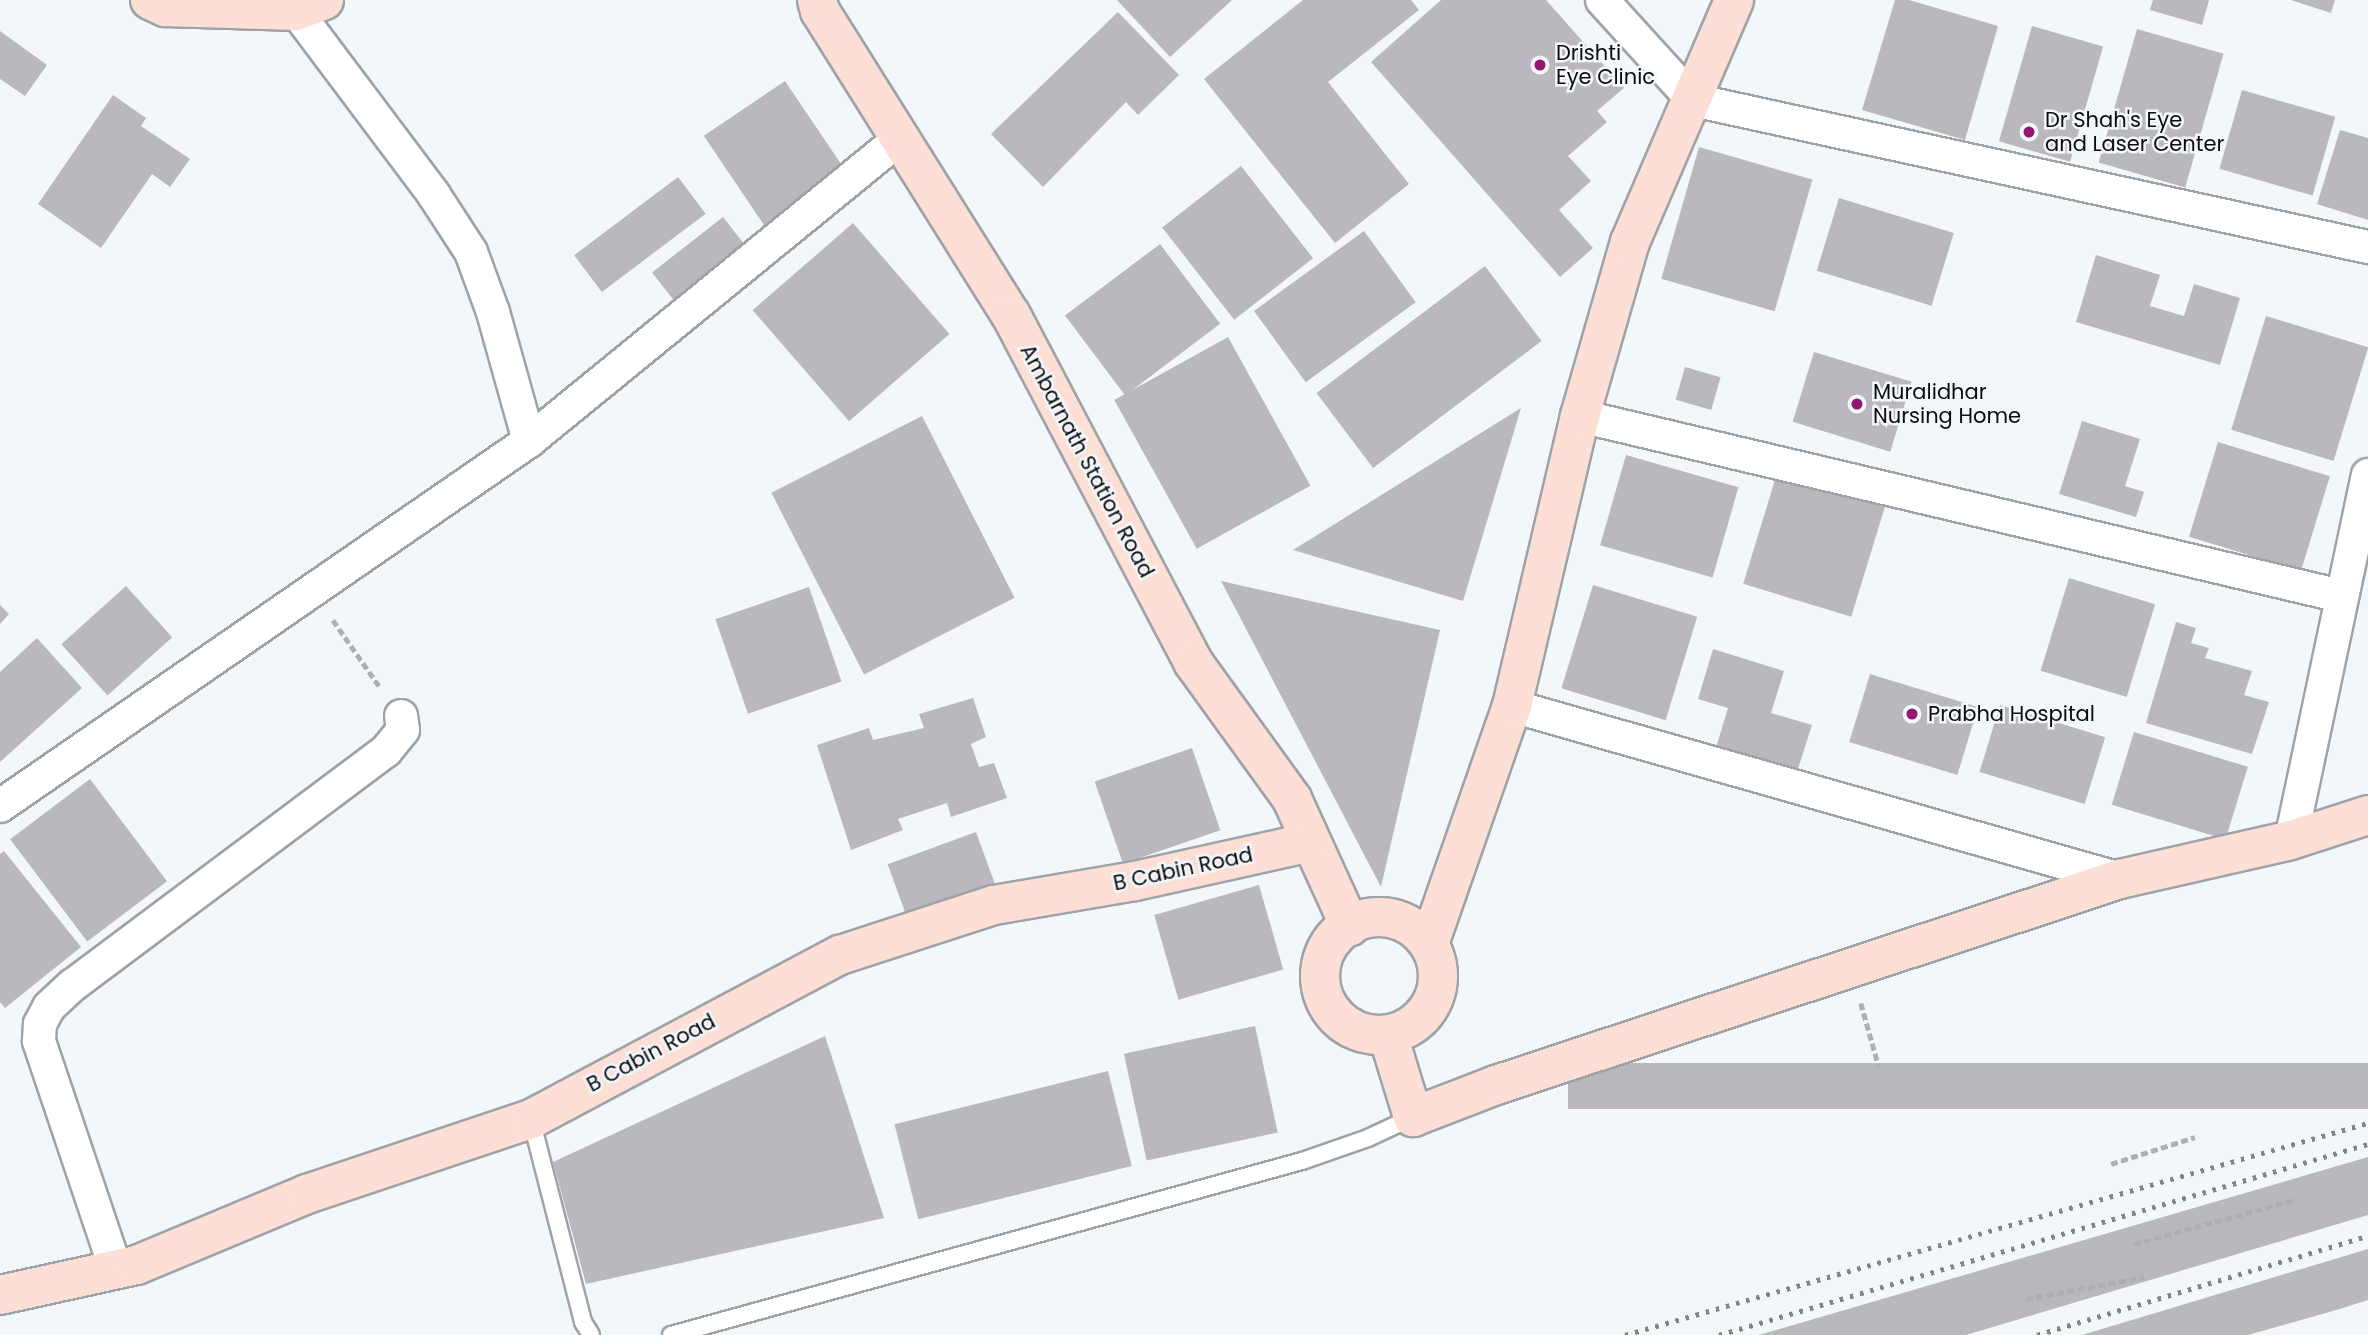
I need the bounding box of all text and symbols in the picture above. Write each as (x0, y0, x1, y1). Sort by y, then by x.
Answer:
place label: Drishti Eye Clinic (1556, 40, 1655, 90)
marker: Drishti Eye Clinic (1530, 55, 1550, 75)
place label: Dr Shah's Eye and Laser Center (2045, 107, 2224, 157)
marker: Dr Shah's Eye and Laser Center (2019, 122, 2039, 142)
street label: Ambarnath Station Road (1015, 340, 1159, 582)
place label: Muralidhar Nursing Home (1873, 379, 2021, 429)
marker: Muralidhar Nursing Home (1847, 394, 1867, 414)
place label: Prabha Hospital (1928, 701, 2095, 727)
marker: Prabha Hospital (1902, 704, 1922, 724)
street label: B Cabin Road (1111, 842, 1255, 896)
street label: B Cabin Road (582, 1009, 720, 1097)

